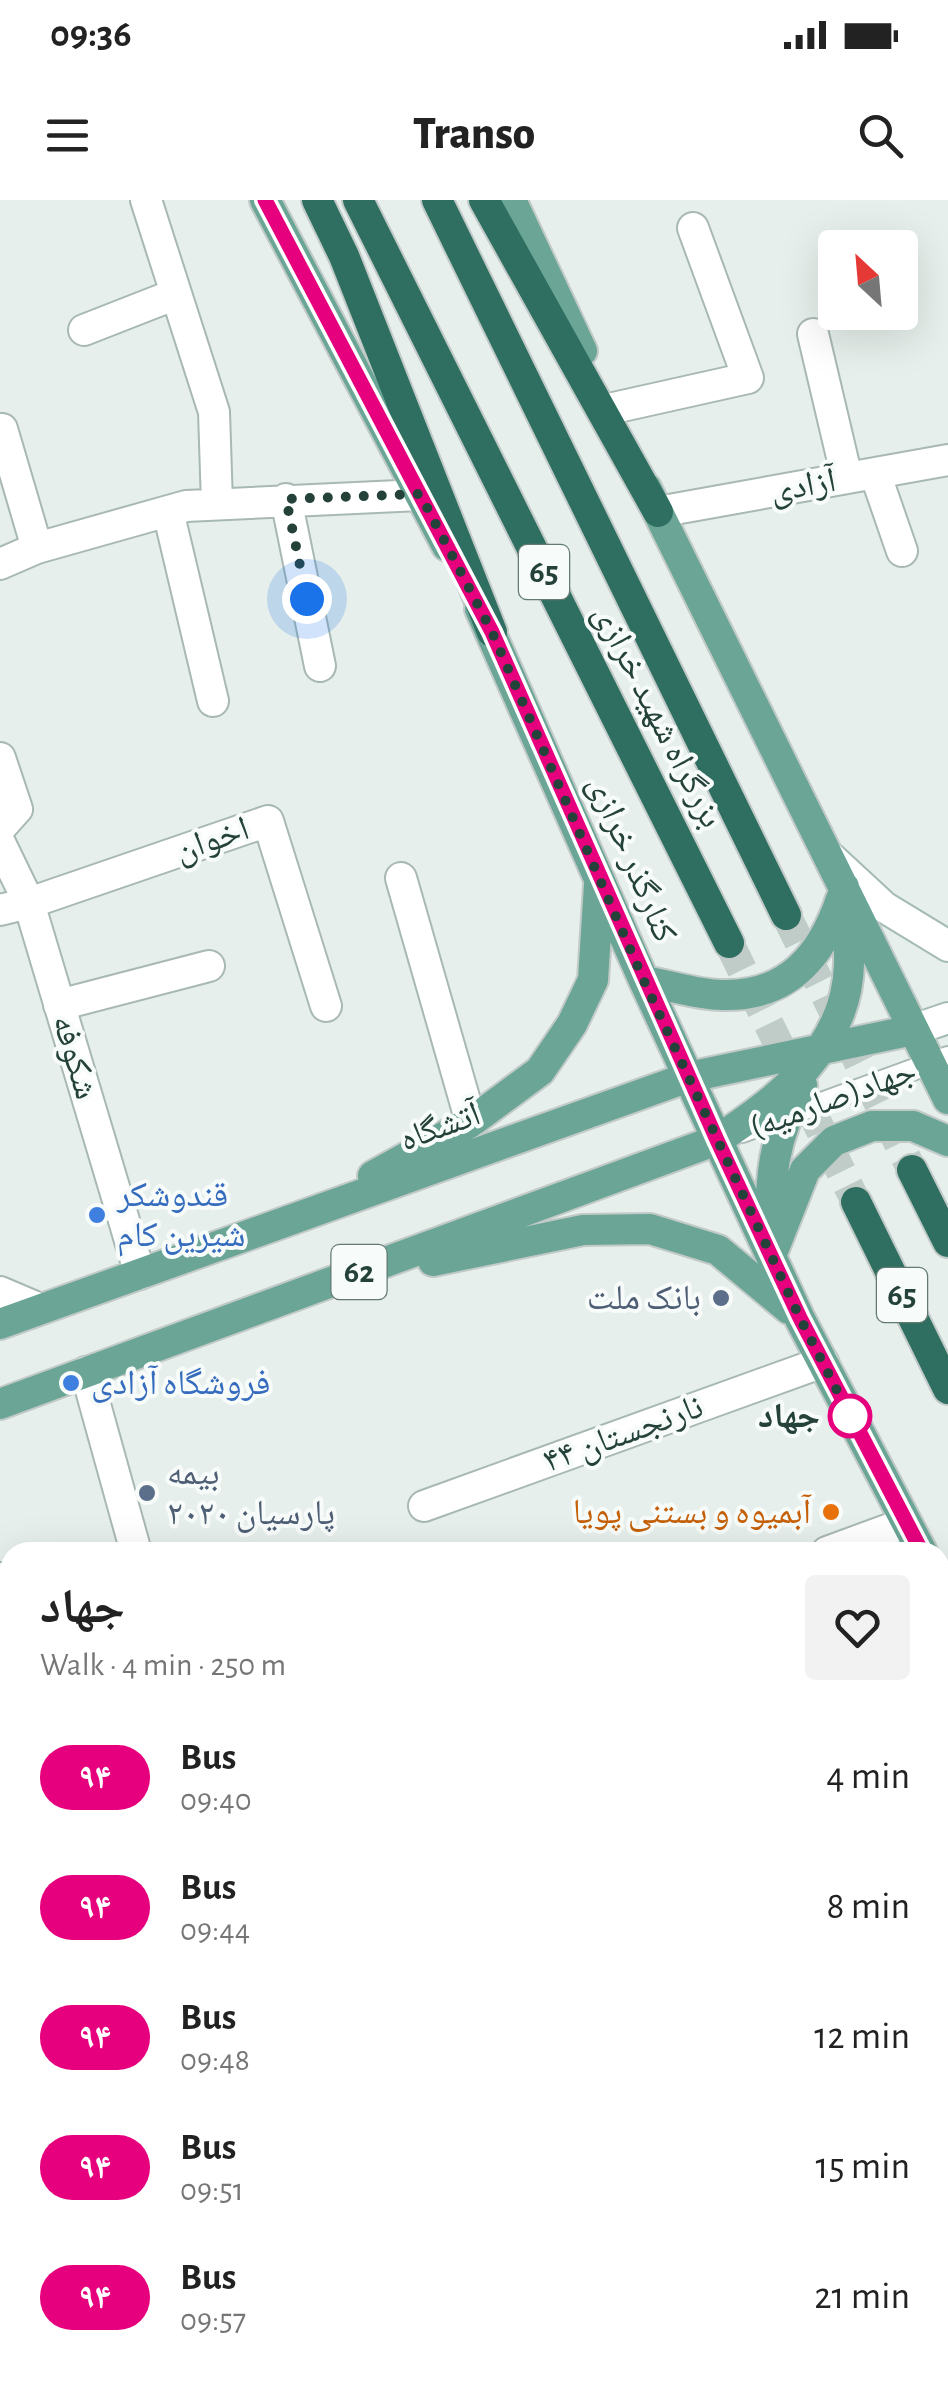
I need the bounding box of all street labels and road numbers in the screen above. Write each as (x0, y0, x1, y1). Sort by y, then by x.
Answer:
street label: آزادی (767, 462, 840, 511)
road number: 65 (519, 545, 569, 599)
street label: بزرگراه شهید خرازی (585, 599, 729, 834)
street label: کنارگذر خرازی (579, 771, 683, 948)
street label: اخوان (170, 811, 254, 871)
street label: شکوفه (46, 1011, 104, 1103)
street label: جهاد(صارمیه) (745, 1053, 921, 1146)
street label: آتشگاه (395, 1095, 486, 1158)
road number: 62 (332, 1245, 386, 1299)
road number: 65 (877, 1268, 927, 1322)
street label: ۴۴ نارنجستان (538, 1389, 708, 1481)

